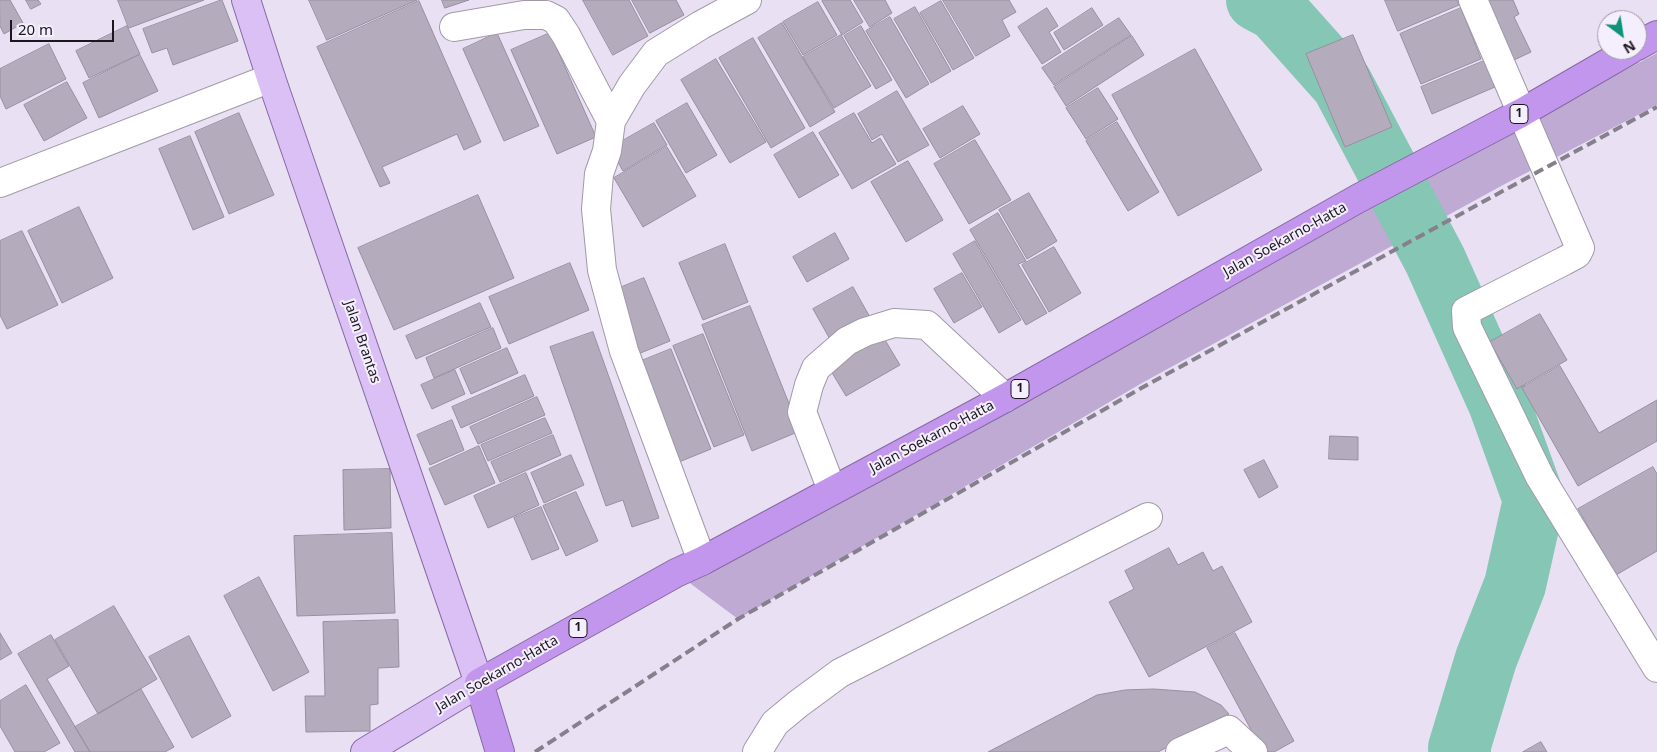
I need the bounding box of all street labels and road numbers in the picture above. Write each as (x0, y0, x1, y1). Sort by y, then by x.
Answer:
road number: 1 (1510, 105, 1528, 124)
street label: Jalan Soekarno-Hatta (1220, 199, 1350, 281)
street label: Jalan Brantas (340, 299, 384, 385)
road number: 1 (1011, 379, 1029, 398)
street label: Jalan Soekarno-Hatta (867, 397, 997, 477)
road number: 1 (569, 618, 587, 638)
street label: Jalan Soekarno-Hatta (433, 632, 561, 716)

